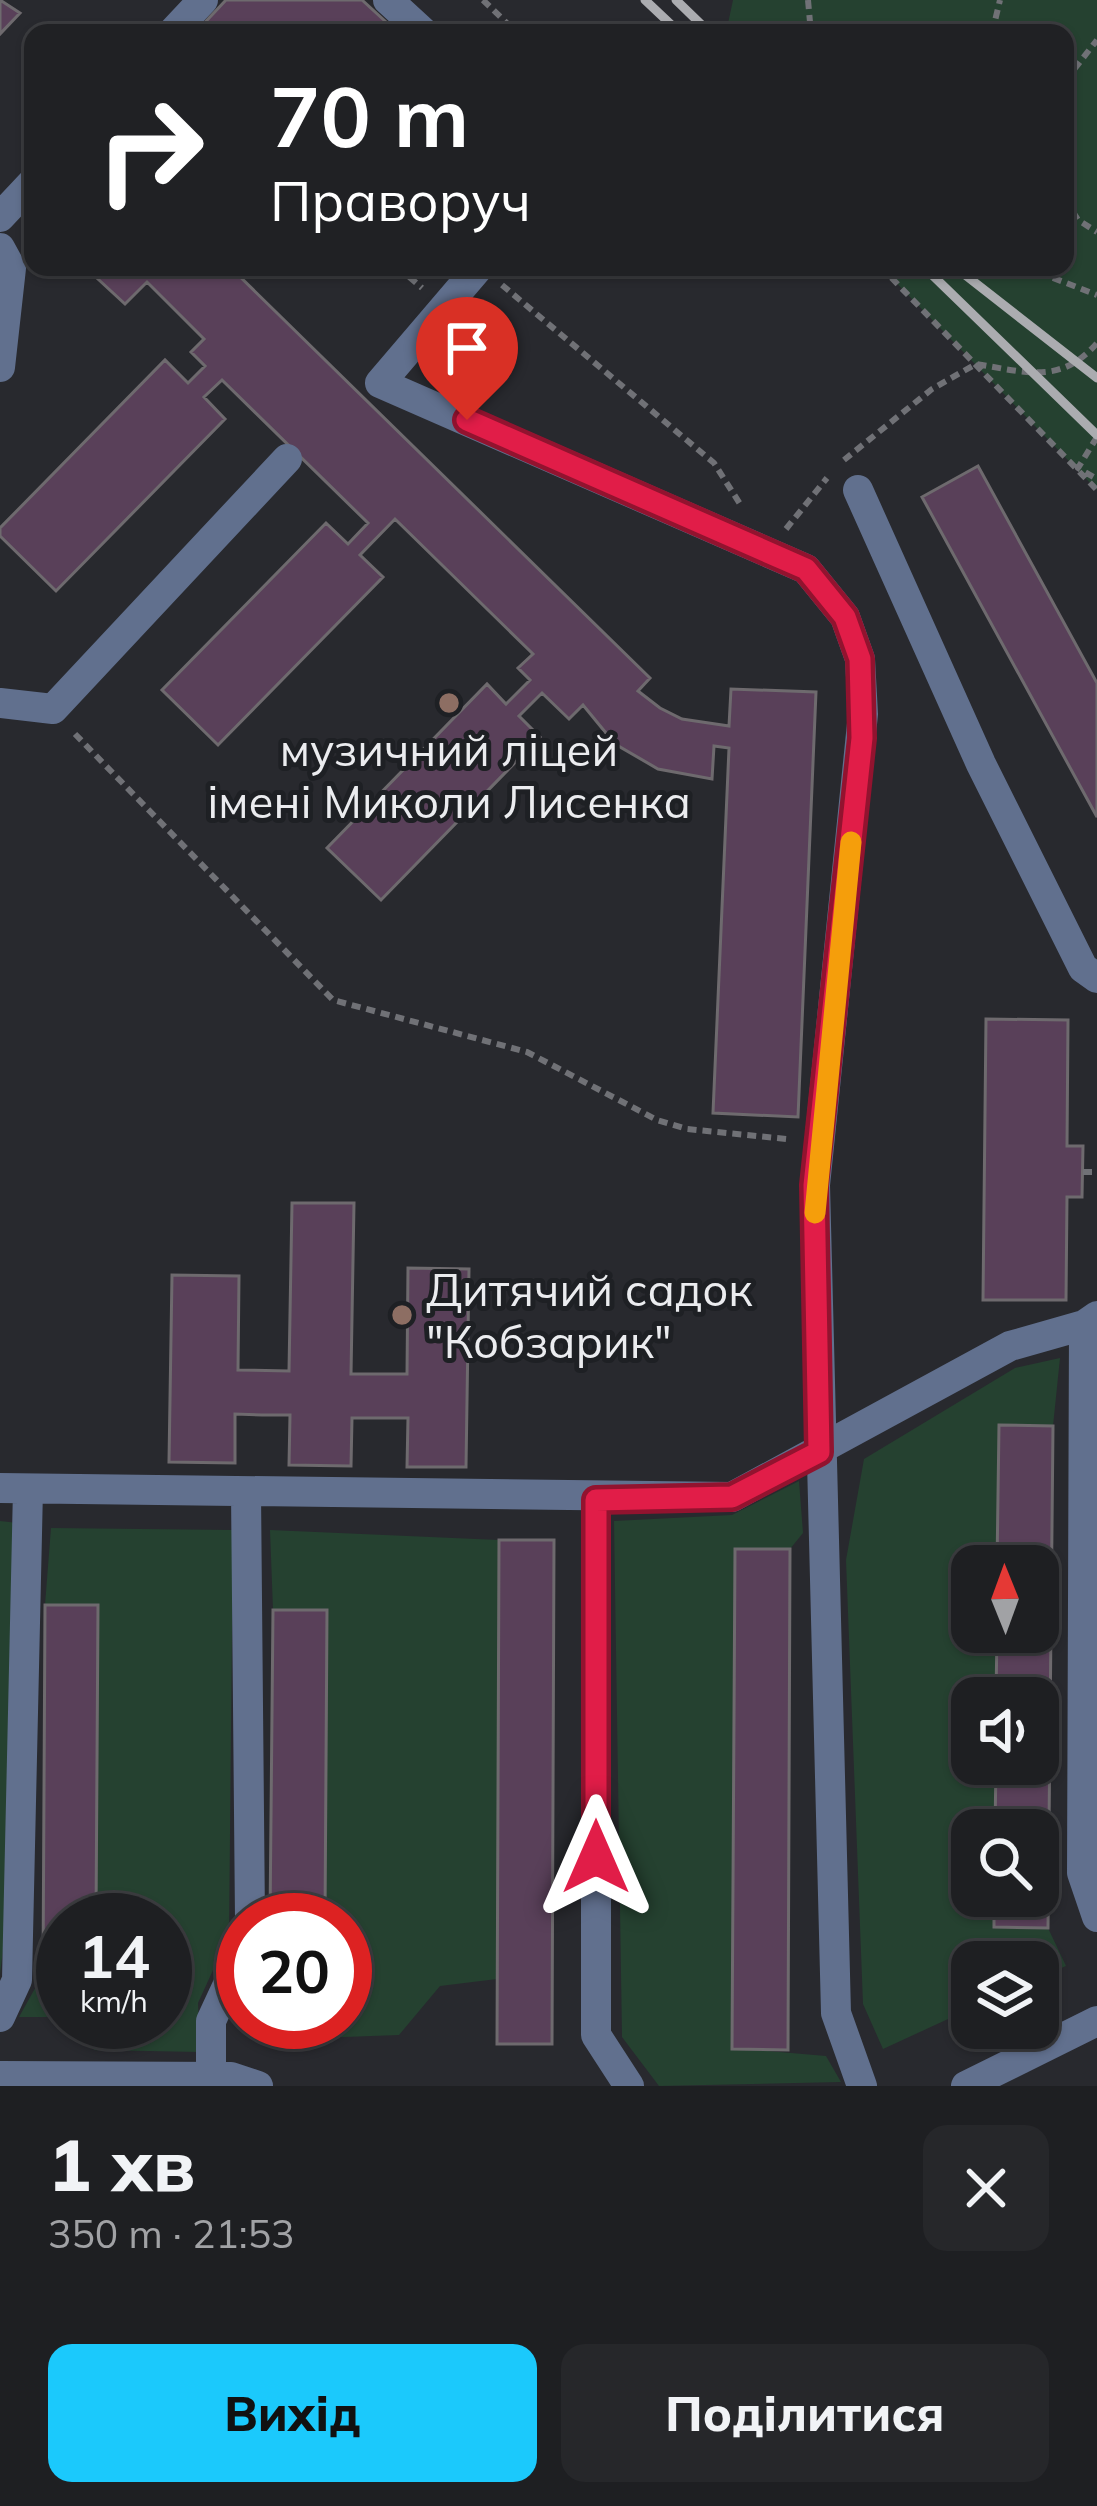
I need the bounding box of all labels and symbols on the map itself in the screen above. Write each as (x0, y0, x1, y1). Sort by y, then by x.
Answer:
pin (416, 297, 518, 420)
marker: музичний ліцей імені Миколи Лисенка (436, 690, 462, 716)
place label: музичний ліцей імені Миколи Лисенка (207, 721, 691, 829)
place label: Дитячий садок "Кобзарик" (426, 1261, 753, 1369)
marker: Дитячий садок "Кобзарик" (389, 1302, 415, 1328)
north arrow (951, 1545, 1059, 1653)
position arrow (533, 1794, 659, 1920)
speed limit sign: 20 (216, 1893, 372, 2049)

